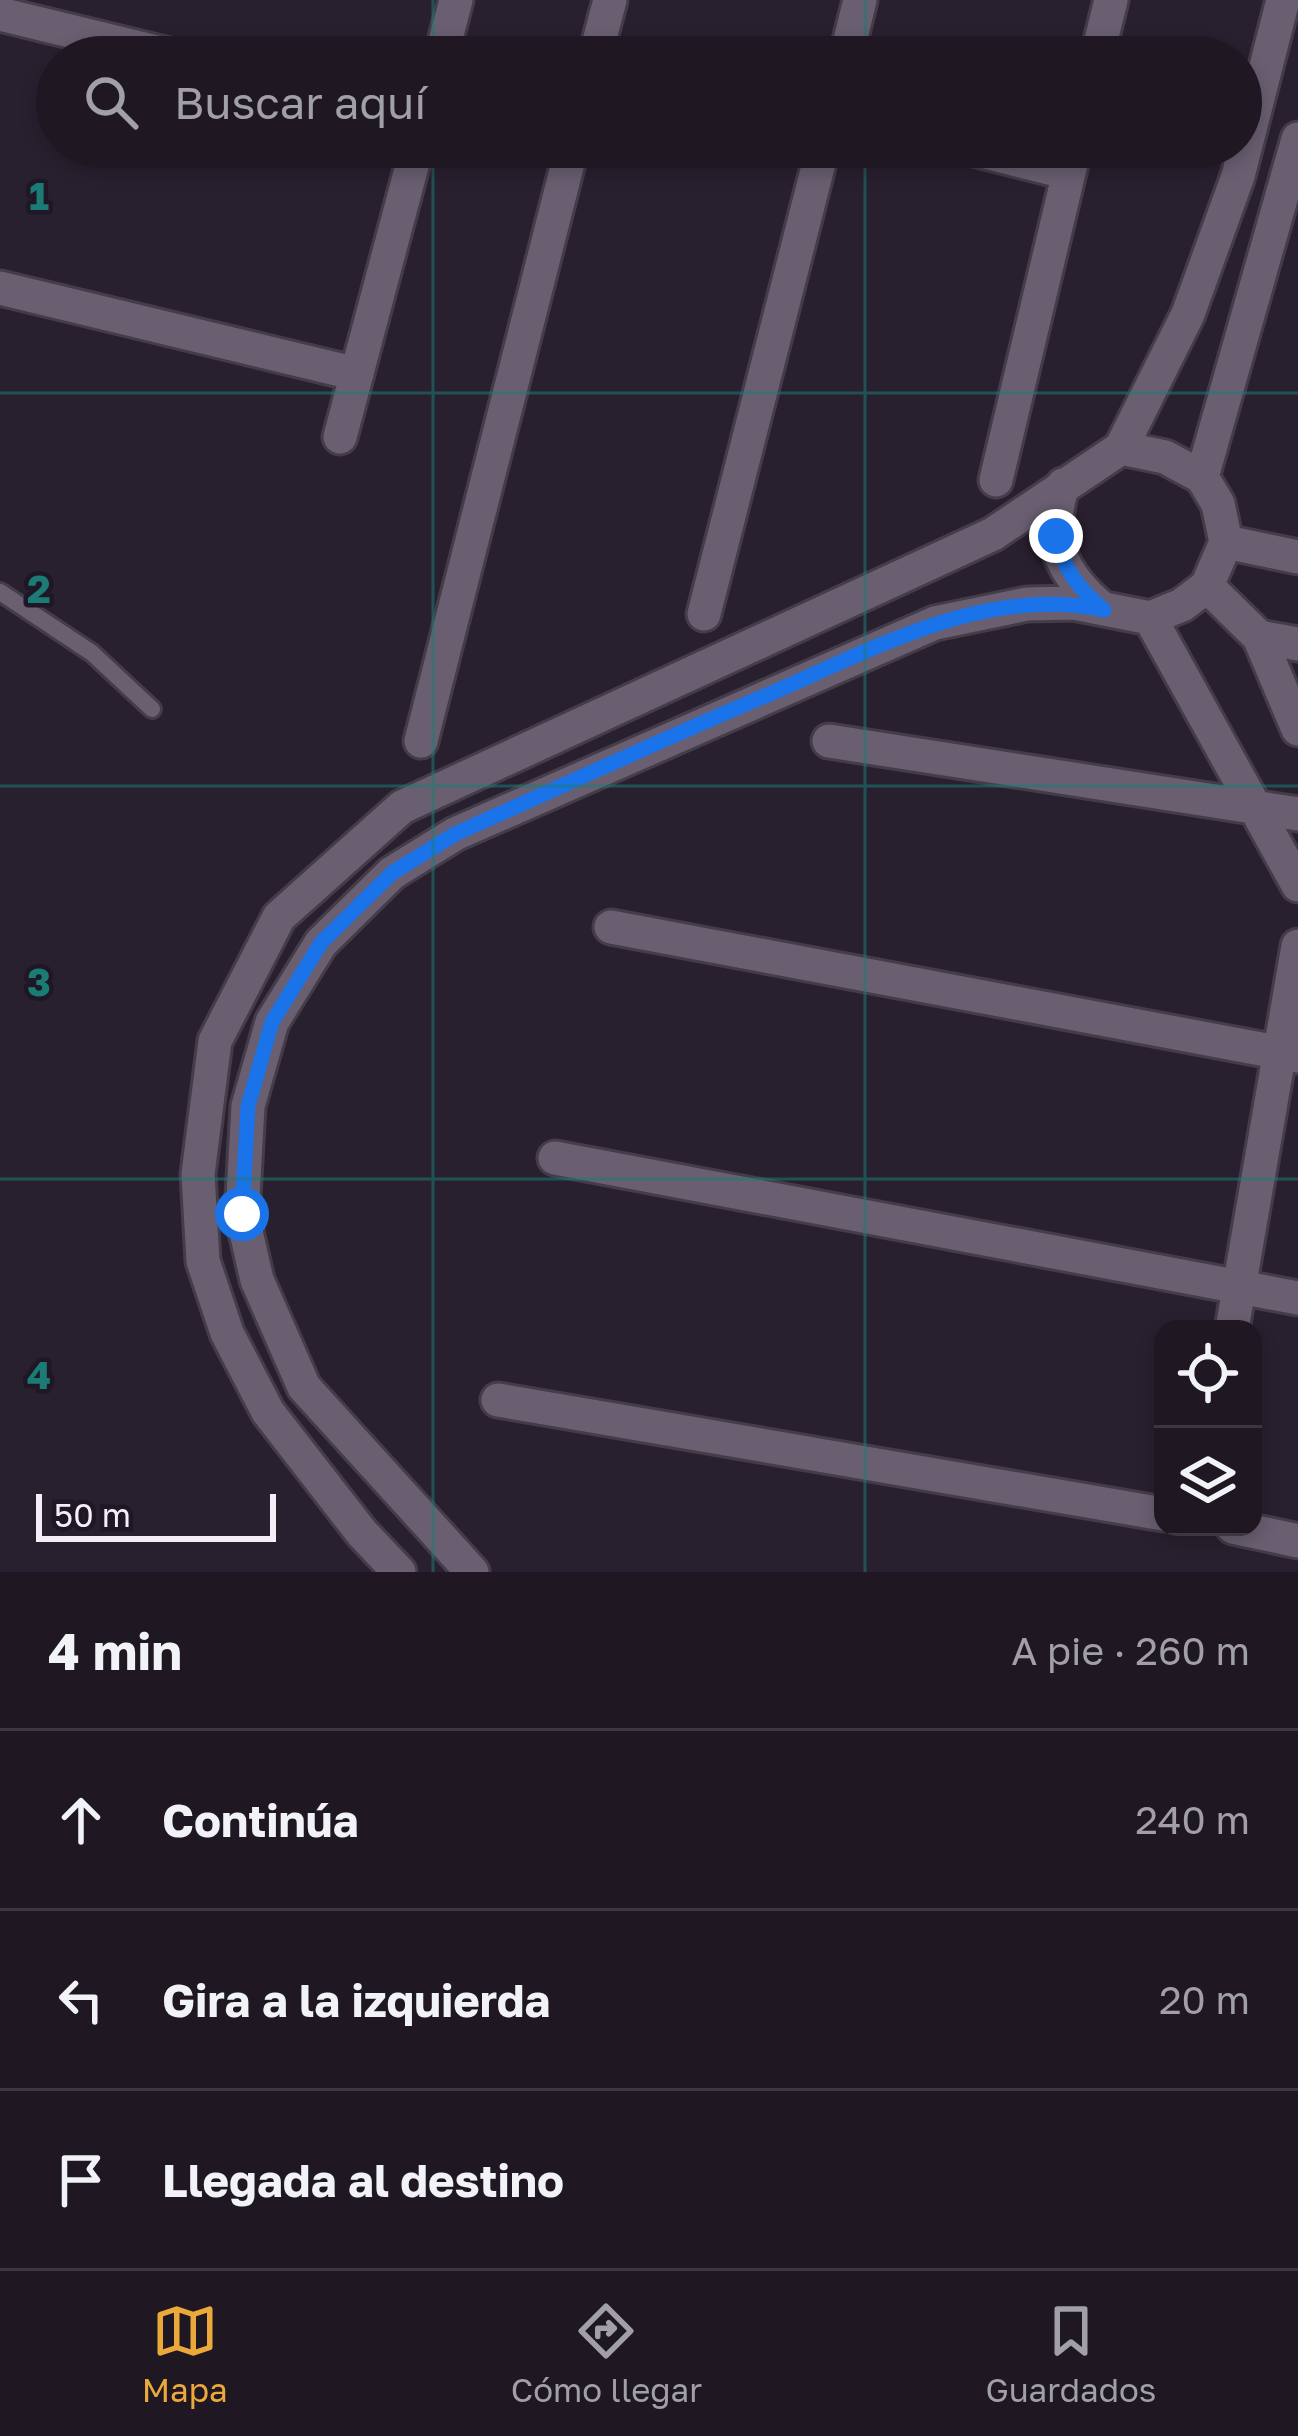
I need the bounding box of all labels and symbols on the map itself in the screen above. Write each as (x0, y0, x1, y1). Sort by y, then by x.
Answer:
text: 1 (29, 172, 49, 219)
route end (1029, 509, 1083, 563)
text: 2 (27, 565, 51, 612)
text: 3 (27, 958, 51, 1005)
route start (215, 1187, 269, 1241)
text: 4 (27, 1351, 51, 1398)
scale bar (36, 1488, 276, 1541)

